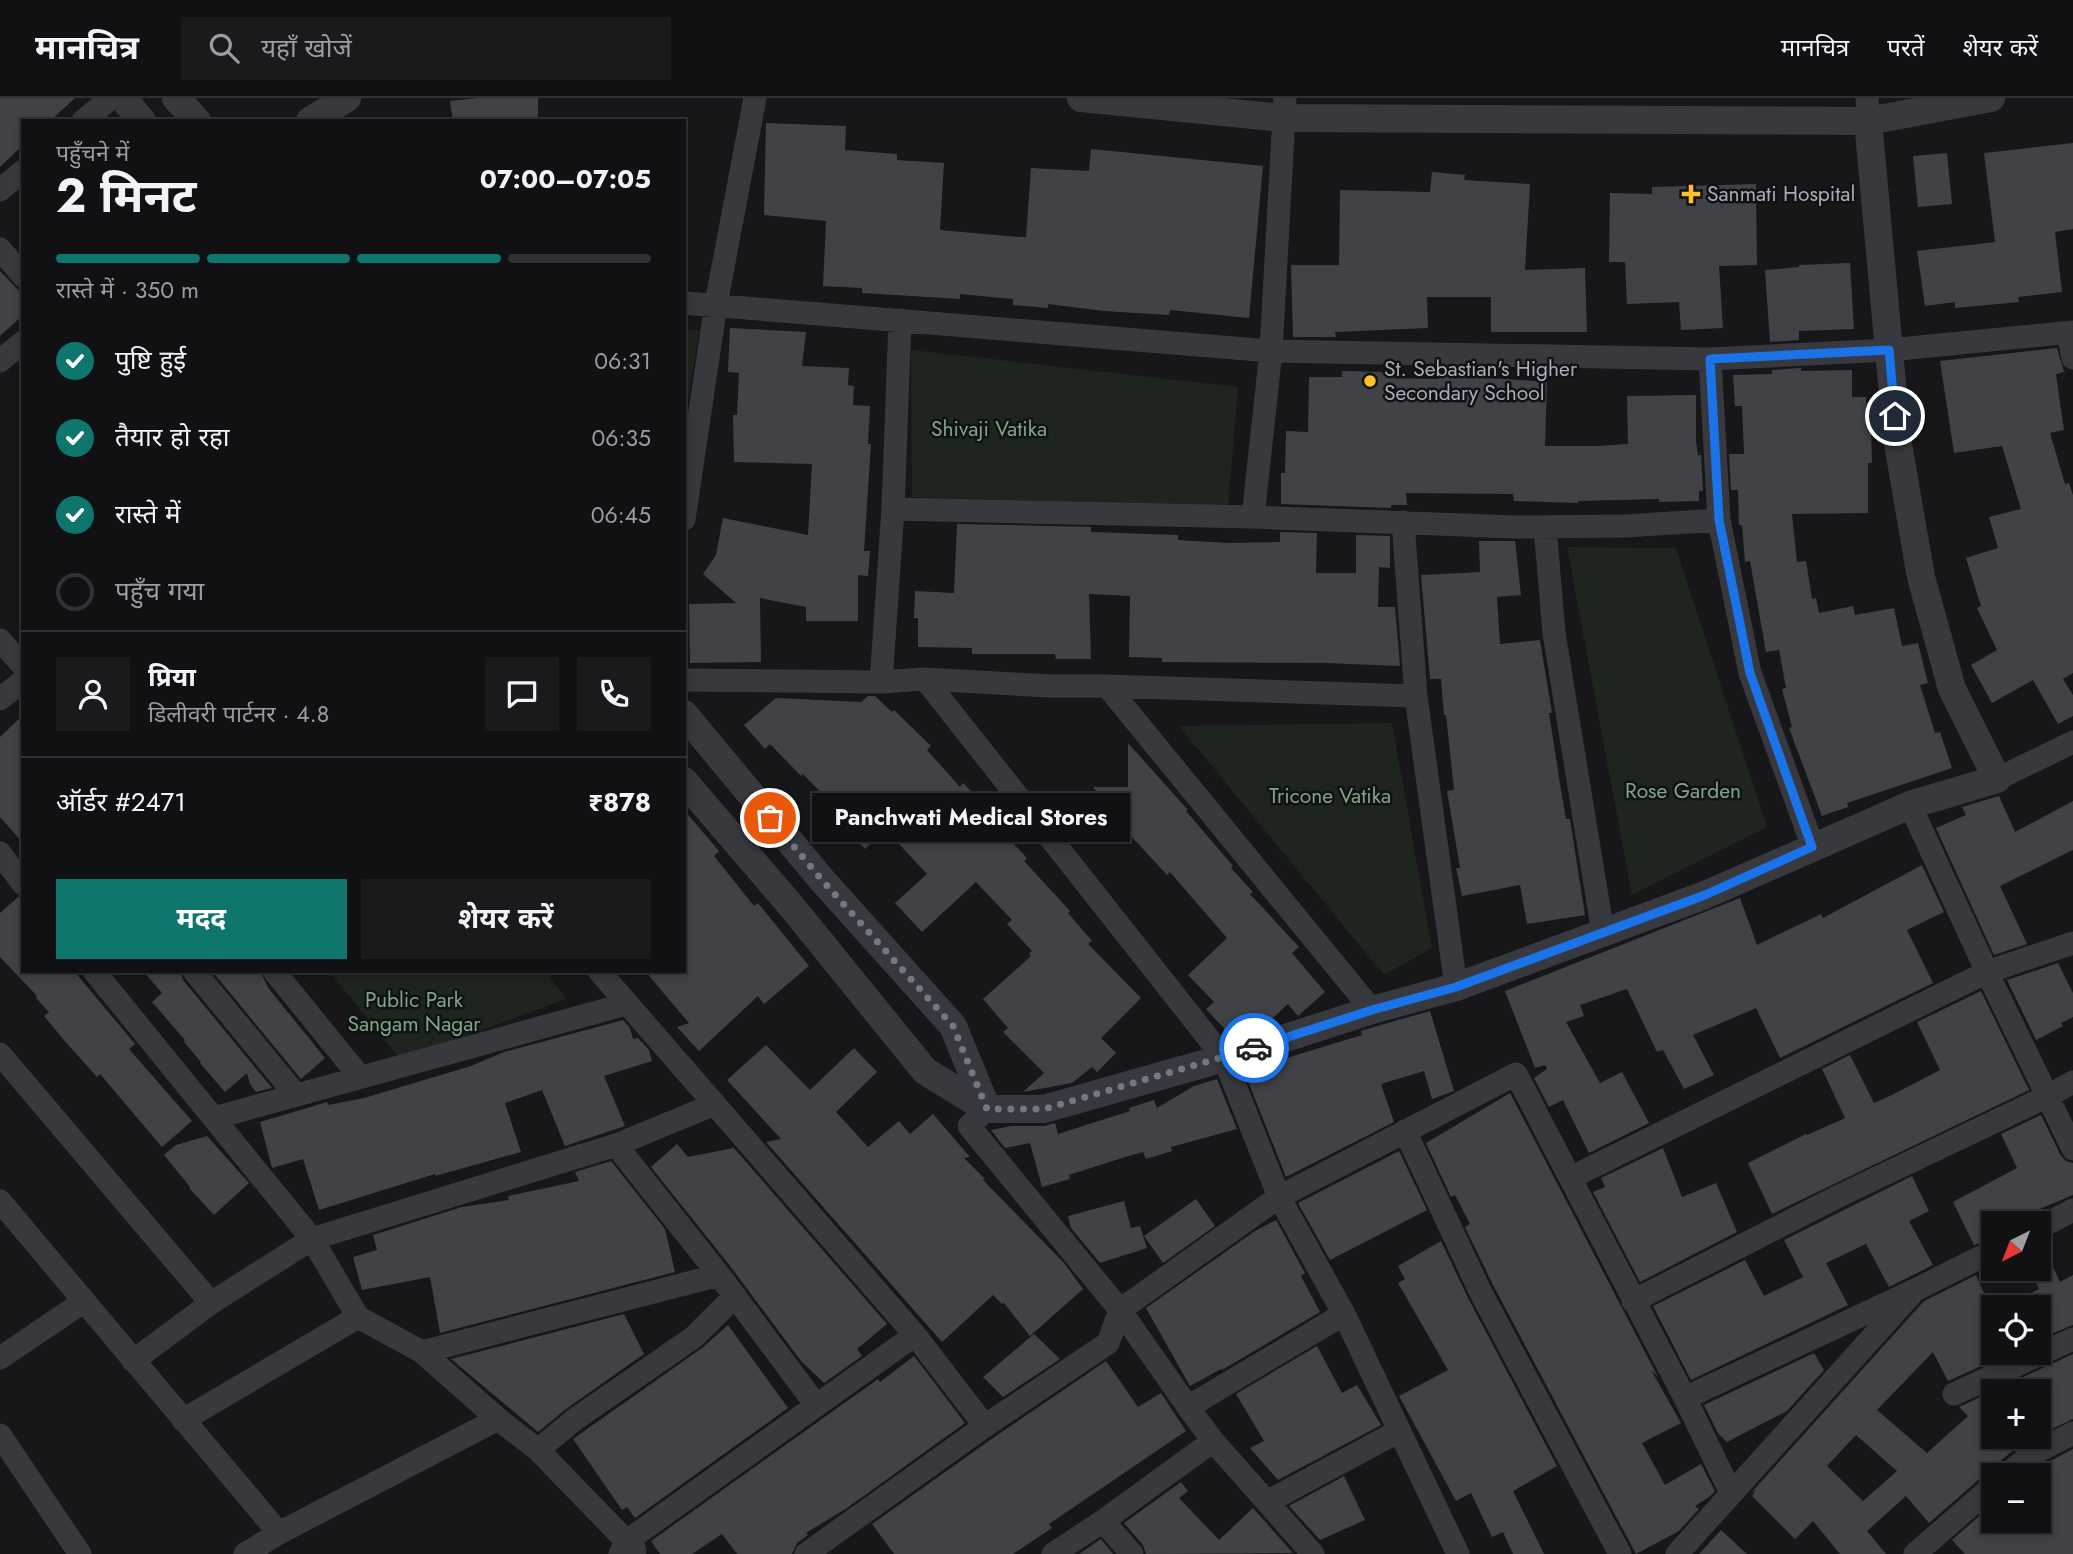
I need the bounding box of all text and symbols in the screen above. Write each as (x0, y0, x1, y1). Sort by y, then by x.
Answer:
search box (181, 17, 671, 80)
text: मानचित्र (35, 24, 139, 71)
icon: search (205, 29, 243, 67)
text: यहाँ खोजें (261, 29, 352, 67)
text: मानचित्र (1781, 30, 1849, 65)
text: परतें (1887, 30, 1924, 65)
text: शेयर करें (1962, 30, 2038, 65)
text: पहुँचने में (56, 136, 129, 170)
text: 07:00–07:05 (480, 160, 651, 198)
text: 2 मिनट (56, 163, 197, 229)
place label: Sanmati Hospital (1707, 179, 1855, 209)
marker: Sanmati Hospital (1681, 184, 1701, 204)
text: रास्ते में · 350 m (56, 273, 199, 307)
text: पुष्टि हुई (115, 341, 186, 379)
icon: check (56, 342, 94, 380)
text: 06:31 (594, 344, 651, 378)
place label: St. Sebastian's Higher Secondary School (1384, 354, 1578, 408)
marker: St. Sebastian's Higher Secondary School (1362, 373, 1378, 389)
pin (1865, 386, 1925, 446)
icon: home (1876, 397, 1914, 435)
park label: Shivaji Vatika (931, 414, 1047, 444)
text: तैयार हो रहा (115, 418, 230, 456)
icon: check (56, 419, 94, 457)
text: 06:35 (592, 421, 651, 455)
text: रास्ते में (115, 495, 181, 533)
icon: check (56, 496, 94, 534)
text: 06:45 (591, 498, 651, 532)
text: पहुँच गया (115, 572, 204, 610)
button: person (56, 657, 130, 731)
button: chat (485, 657, 559, 731)
button: phone (577, 657, 651, 731)
text: प्रिया (148, 658, 196, 696)
text: डिलीवरी पार्टनर · 4.8 (148, 697, 329, 731)
park label: Rose Garden (1625, 776, 1741, 806)
park label: Tricone Vatika (1269, 781, 1391, 811)
text: ऑर्डर #2471 (56, 783, 186, 821)
text: ₹878 (588, 783, 651, 821)
pin (740, 788, 800, 848)
callout: Panchwati Medical Stores (812, 794, 1130, 842)
icon: bag (751, 799, 789, 837)
text: Panchwati Medical Stores (834, 800, 1108, 834)
button: मदद (56, 879, 347, 959)
button: शेयर करें (361, 879, 651, 959)
park label: Public Park Sangam Nagar (347, 985, 481, 1039)
courier (1219, 1013, 1289, 1083)
icon: car (1235, 1029, 1273, 1067)
north arrow (1981, 1211, 2051, 1281)
map controls (1981, 1211, 2051, 1533)
button: locate (1981, 1295, 2051, 1365)
button: + (1981, 1379, 2051, 1449)
button: − (1981, 1463, 2051, 1533)

